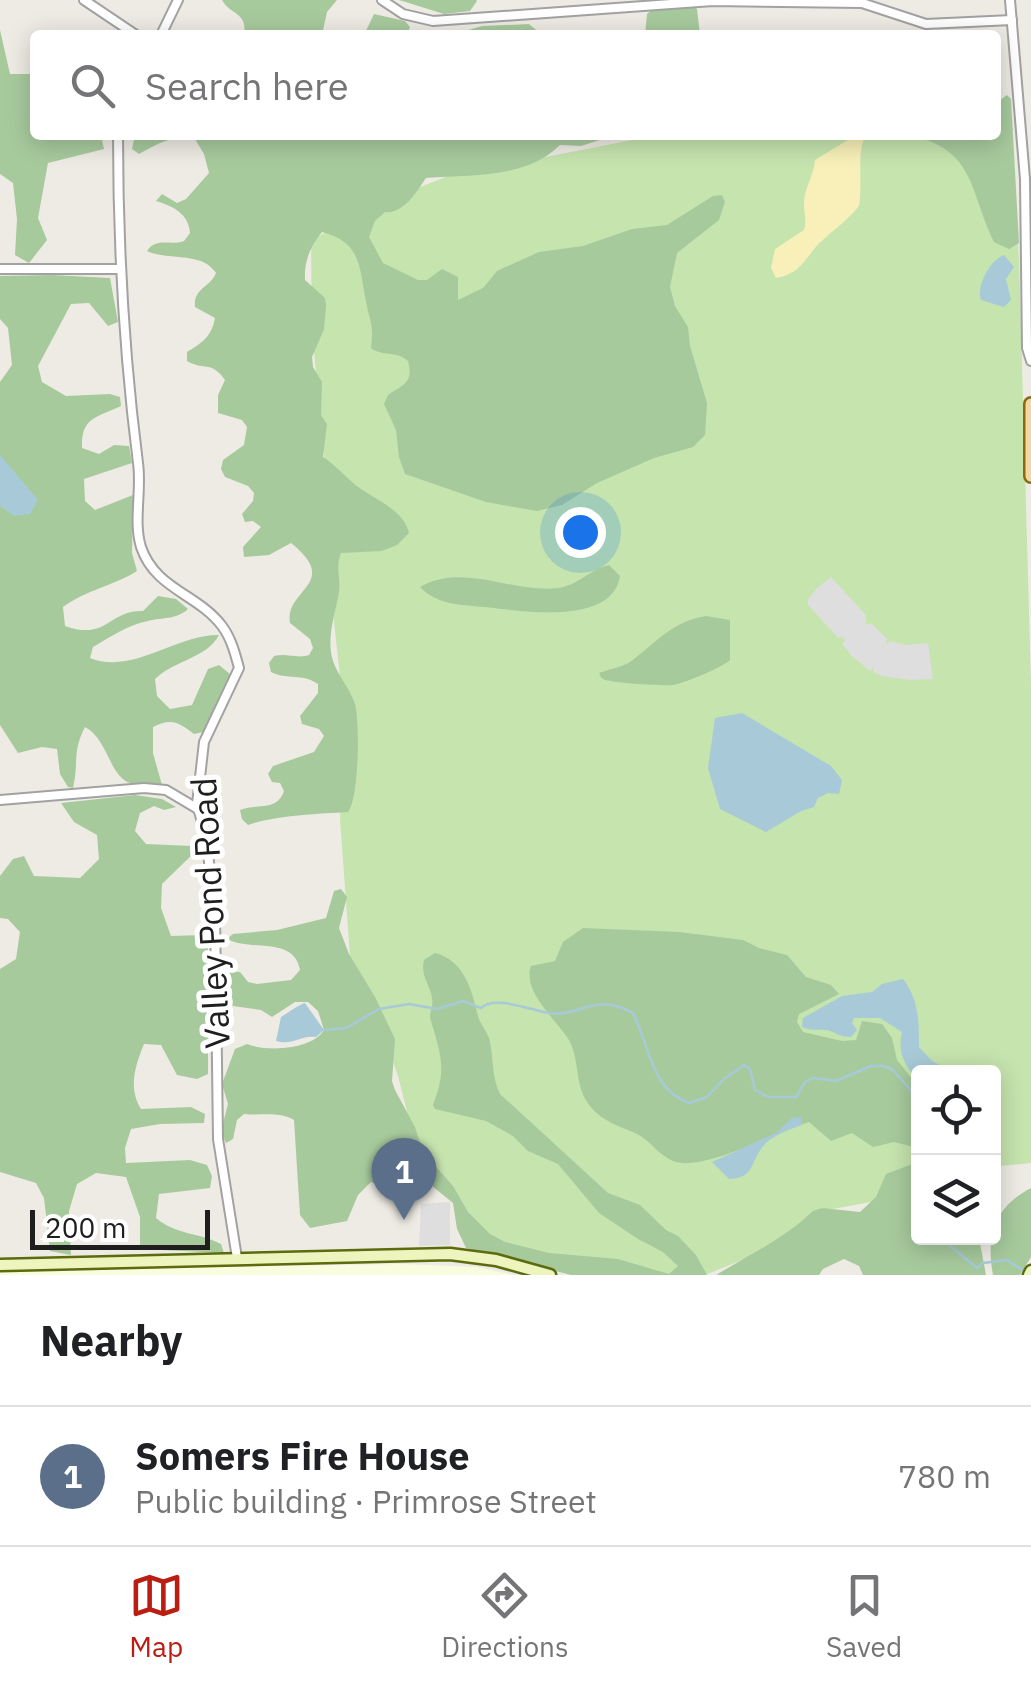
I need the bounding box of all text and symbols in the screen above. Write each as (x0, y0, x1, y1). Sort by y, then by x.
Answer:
search box (30, 30, 1001, 140)
icon: search (65, 58, 120, 113)
text: Search here (145, 61, 349, 110)
your location (555, 507, 606, 558)
street label: Valley Pond Road (180, 776, 240, 1050)
map controls (911, 1065, 1001, 1245)
button: locate (911, 1065, 1001, 1155)
pin: 1 (372, 1138, 436, 1220)
button: layers (911, 1155, 1001, 1245)
scale bar (30, 1205, 210, 1250)
text: 200 m (45, 1209, 126, 1246)
text: Nearby (40, 1313, 182, 1368)
text: Somers Fire House (135, 1431, 470, 1480)
text: 1 (63, 1455, 82, 1497)
text: 780 m (898, 1455, 991, 1497)
text: Public building · Primrose Street (135, 1480, 597, 1522)
tab: Map (129, 1568, 184, 1665)
tab: Directions (441, 1568, 569, 1665)
tab: Saved (826, 1568, 902, 1665)

